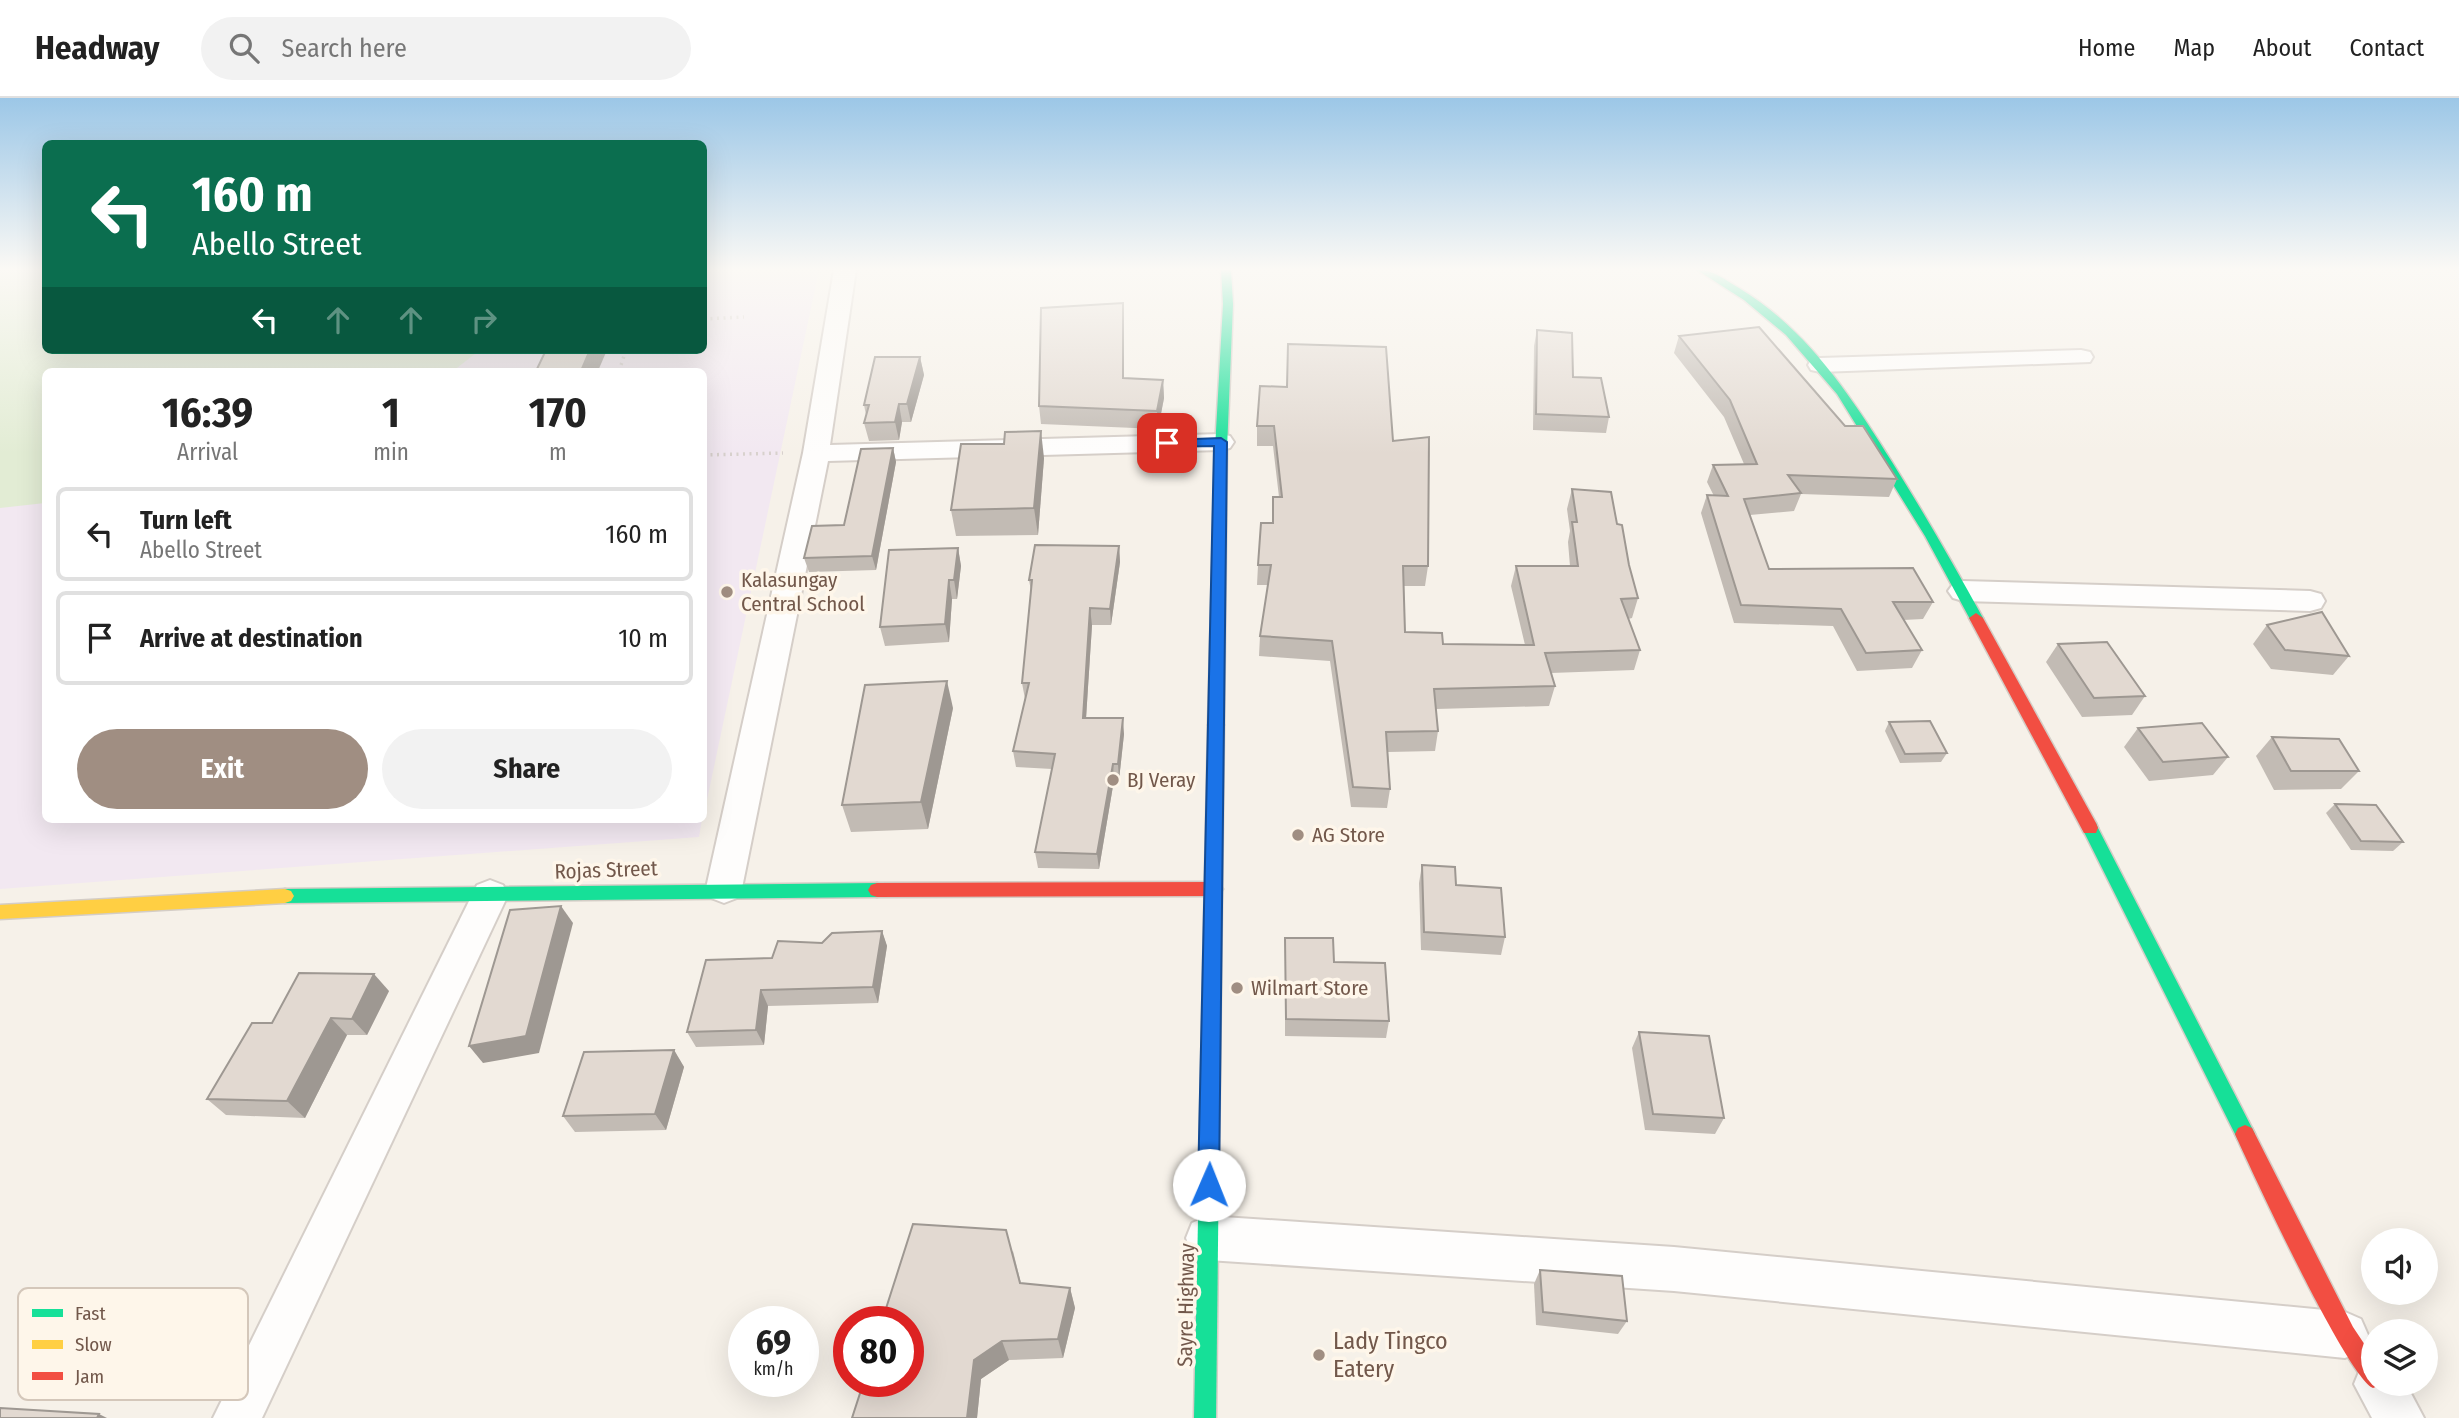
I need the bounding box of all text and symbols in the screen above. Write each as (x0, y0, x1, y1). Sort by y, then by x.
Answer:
search box (201, 17, 691, 80)
text: Headway (35, 28, 159, 68)
icon: search (225, 29, 263, 67)
text: Search here (281, 33, 407, 64)
text: Home (2078, 34, 2135, 62)
text: Map (2173, 34, 2215, 62)
text: About (2253, 34, 2311, 62)
text: Contact (2349, 34, 2424, 62)
text: 160 m (192, 165, 313, 224)
icon: left (77, 168, 168, 259)
text: Abello Street (192, 225, 361, 263)
icon: left (246, 301, 284, 339)
icon: ahead (319, 301, 357, 339)
icon: ahead (392, 301, 430, 339)
icon: right (465, 301, 503, 339)
text: 16:39 (162, 388, 253, 438)
text: 1 (382, 388, 400, 438)
text: 170 (529, 388, 587, 438)
pin (1137, 413, 1197, 473)
icon: arrive (1148, 424, 1186, 462)
text: Arrival (177, 438, 238, 466)
text: min (373, 438, 409, 466)
text: m (549, 438, 567, 466)
text: Turn left (140, 505, 232, 536)
icon: left (81, 515, 119, 553)
text: 160 m (605, 519, 668, 550)
text: Abello Street (140, 536, 262, 564)
place label: Kalasungay Central School (741, 567, 865, 617)
marker: Kalasungay Central School (719, 584, 735, 600)
icon: arrive (81, 619, 119, 657)
text: Arrive at destination (140, 623, 363, 654)
text: 10 m (618, 623, 668, 654)
button: Exit (77, 729, 368, 809)
button: Share (382, 729, 672, 809)
place label: BJ Veray (1127, 767, 1196, 793)
marker: BJ Veray (1105, 772, 1121, 788)
place label: AG Store (1312, 822, 1385, 848)
marker: AG Store (1290, 827, 1306, 843)
street label: Rojas Street (554, 855, 658, 885)
place label: Wilmart Store (1251, 975, 1368, 1001)
marker: Wilmart Store (1229, 980, 1245, 996)
position arrow (1172, 1148, 1246, 1222)
map controls (2361, 1228, 2438, 1396)
button: sound (2361, 1228, 2438, 1305)
street label: Sayre Highway (1172, 1242, 1200, 1367)
legend (18, 1288, 248, 1400)
text: Fast (75, 1302, 106, 1325)
speed limit sign: 80 (833, 1306, 924, 1397)
button: layers (2361, 1319, 2438, 1396)
text: 69 (756, 1321, 791, 1363)
place label: Lady Tingco Eatery (1333, 1327, 1448, 1383)
text: Slow (75, 1333, 112, 1356)
marker: Lady Tingco Eatery (1311, 1347, 1327, 1363)
text: km/h (753, 1358, 794, 1380)
text: Jam (75, 1365, 104, 1388)

